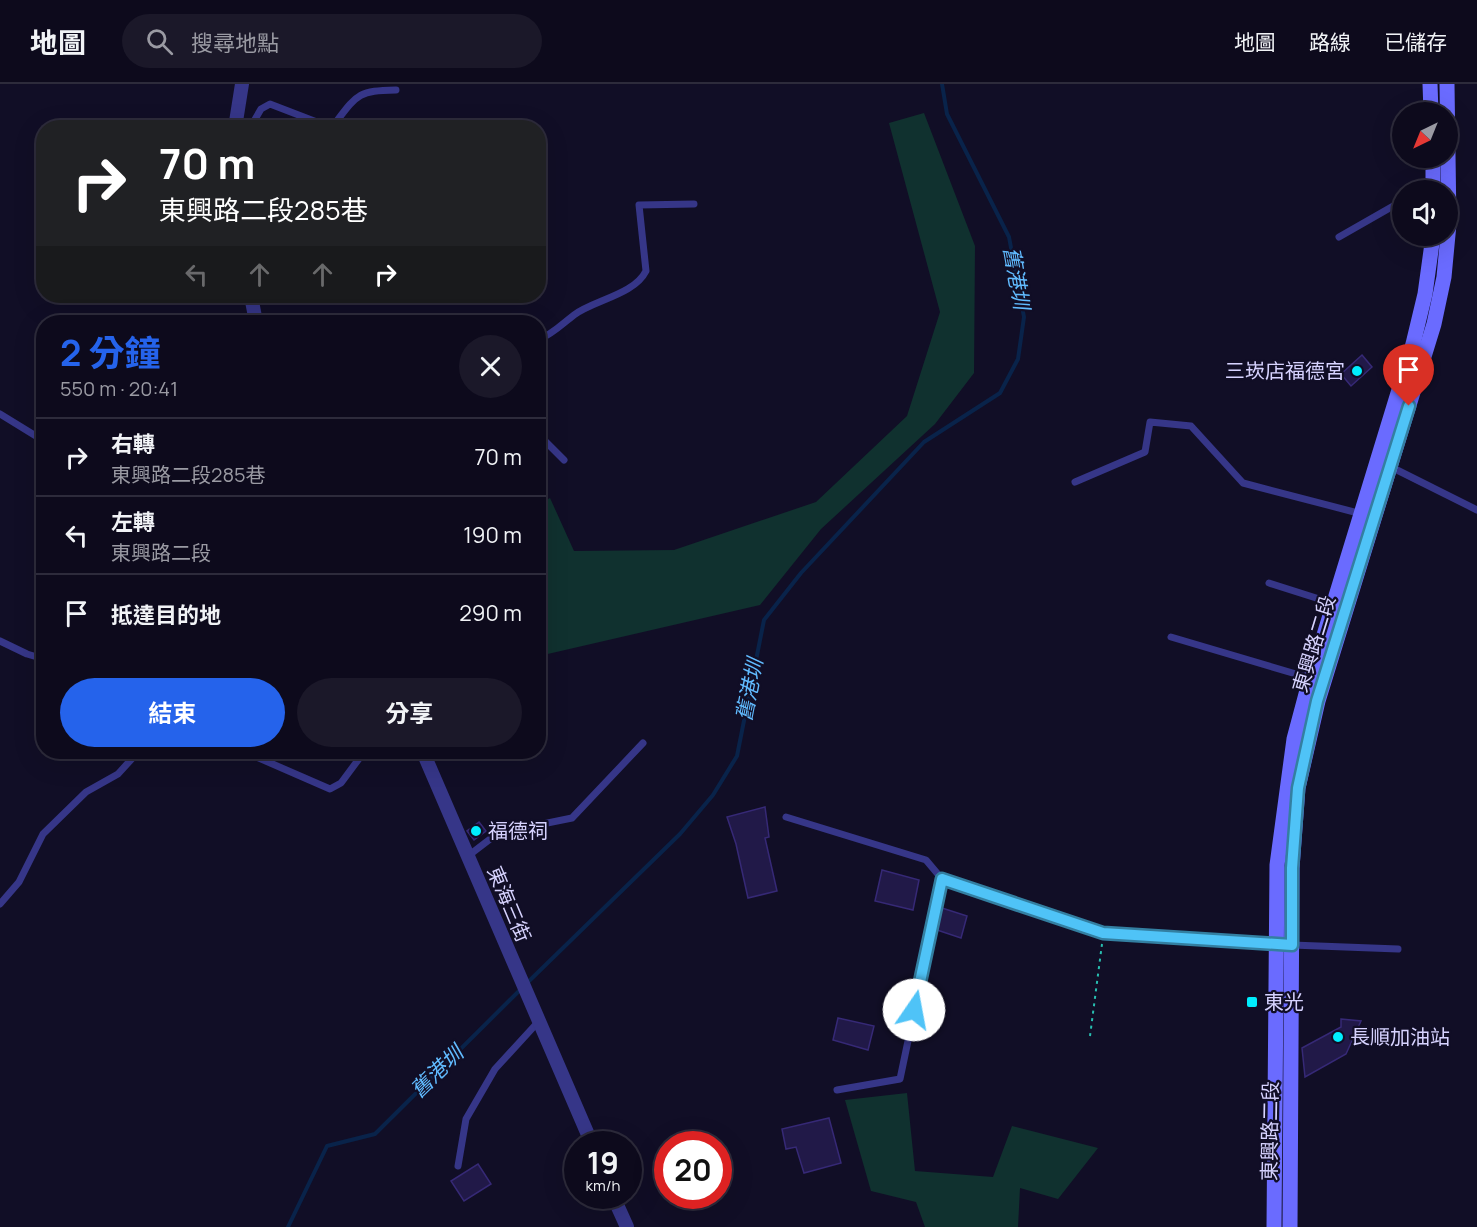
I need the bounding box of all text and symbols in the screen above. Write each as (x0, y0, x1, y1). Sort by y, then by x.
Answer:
search box (122, 14, 542, 68)
text: 地圖 (30, 23, 86, 61)
icon: search (143, 25, 176, 58)
text: 搜尋地點 (191, 28, 279, 58)
text: 地圖 (1234, 28, 1276, 56)
text: 路線 (1309, 28, 1351, 56)
text: 已儲存 (1384, 28, 1447, 56)
north arrow (1392, 102, 1458, 168)
map controls (1392, 102, 1458, 246)
text: 70 m (159, 134, 255, 192)
icon: right (60, 144, 138, 222)
button: sound (1392, 180, 1458, 246)
text: 東興路二段285巷 (159, 191, 368, 228)
water label: 舊港圳 (998, 244, 1037, 314)
icon: left (180, 258, 213, 291)
icon: ahead (243, 258, 276, 291)
icon: ahead (306, 258, 339, 291)
icon: right (369, 258, 402, 291)
text: 2 分鐘 (60, 328, 161, 377)
button: close (459, 335, 522, 398)
pin (1383, 344, 1434, 406)
icon: arrive (1392, 353, 1425, 386)
place label: 三崁店福德宮 (1225, 357, 1345, 384)
marker: 三崁店福德宮 (1350, 364, 1364, 378)
text: 550 m · 20:41 (60, 375, 178, 402)
text: 右轉 (111, 429, 155, 459)
icon: right (60, 441, 93, 474)
text: 70 m (474, 442, 522, 472)
text: 東興路二段285巷 (111, 461, 266, 488)
text: 左轉 (111, 507, 155, 537)
icon: left (60, 519, 93, 552)
text: 190 m (463, 520, 522, 550)
text: 東興路二段 (111, 539, 211, 566)
street label: 東興路二段 (1286, 592, 1341, 696)
icon: arrive (60, 597, 93, 630)
text: 290 m (459, 598, 522, 628)
text: 抵達目的地 (111, 600, 221, 630)
water label: 舊港圳 (729, 653, 769, 723)
button: 結束 (60, 678, 285, 747)
button: 分享 (297, 678, 522, 747)
place label: 福德祠 (488, 817, 548, 844)
marker: 福德祠 (469, 824, 483, 838)
street label: 東海三街 (481, 862, 538, 946)
position arrow (882, 978, 946, 1042)
place label: 東光 (1264, 988, 1304, 1015)
marker: 東光 (1245, 995, 1259, 1009)
place label: 長順加油站 (1350, 1023, 1450, 1050)
marker: 長順加油站 (1331, 1030, 1345, 1044)
water label: 舊港圳 (404, 1037, 471, 1103)
street label: 東興路二段 (1255, 1081, 1284, 1181)
speed limit sign: 20 (654, 1131, 732, 1209)
text: 19 (587, 1142, 619, 1183)
text: km/h (586, 1175, 620, 1196)

